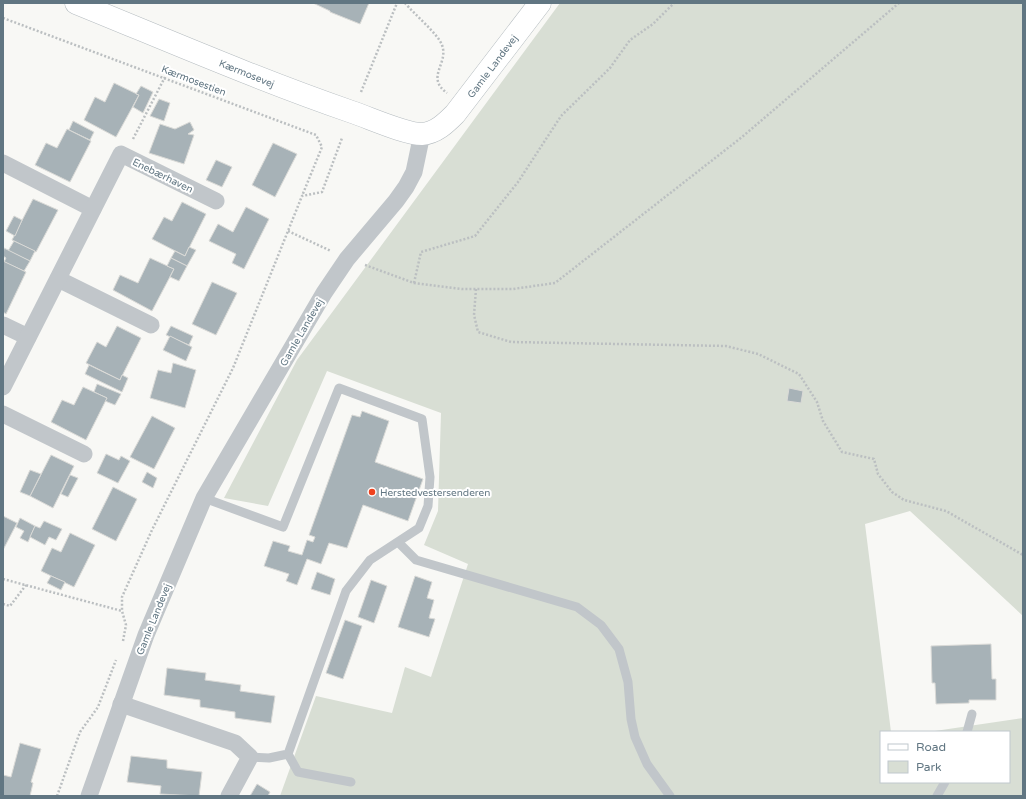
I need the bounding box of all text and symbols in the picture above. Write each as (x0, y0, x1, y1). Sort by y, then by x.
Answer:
street label: Gamle Landevej (465, 33, 520, 101)
street label: Kærmosevej (217, 57, 276, 90)
street label: Kærmosestien (160, 63, 228, 99)
street label: Enebærhaven (130, 156, 195, 196)
street label: Gamle Landevej (278, 297, 326, 368)
marker: Herstedvestersenderen (367, 487, 377, 497)
place label: Herstedvestersenderen (380, 487, 490, 499)
street label: Gamle Landevej (134, 582, 174, 657)
legend (880, 731, 1010, 783)
text: Road (916, 740, 946, 754)
text: Park (916, 760, 942, 774)

